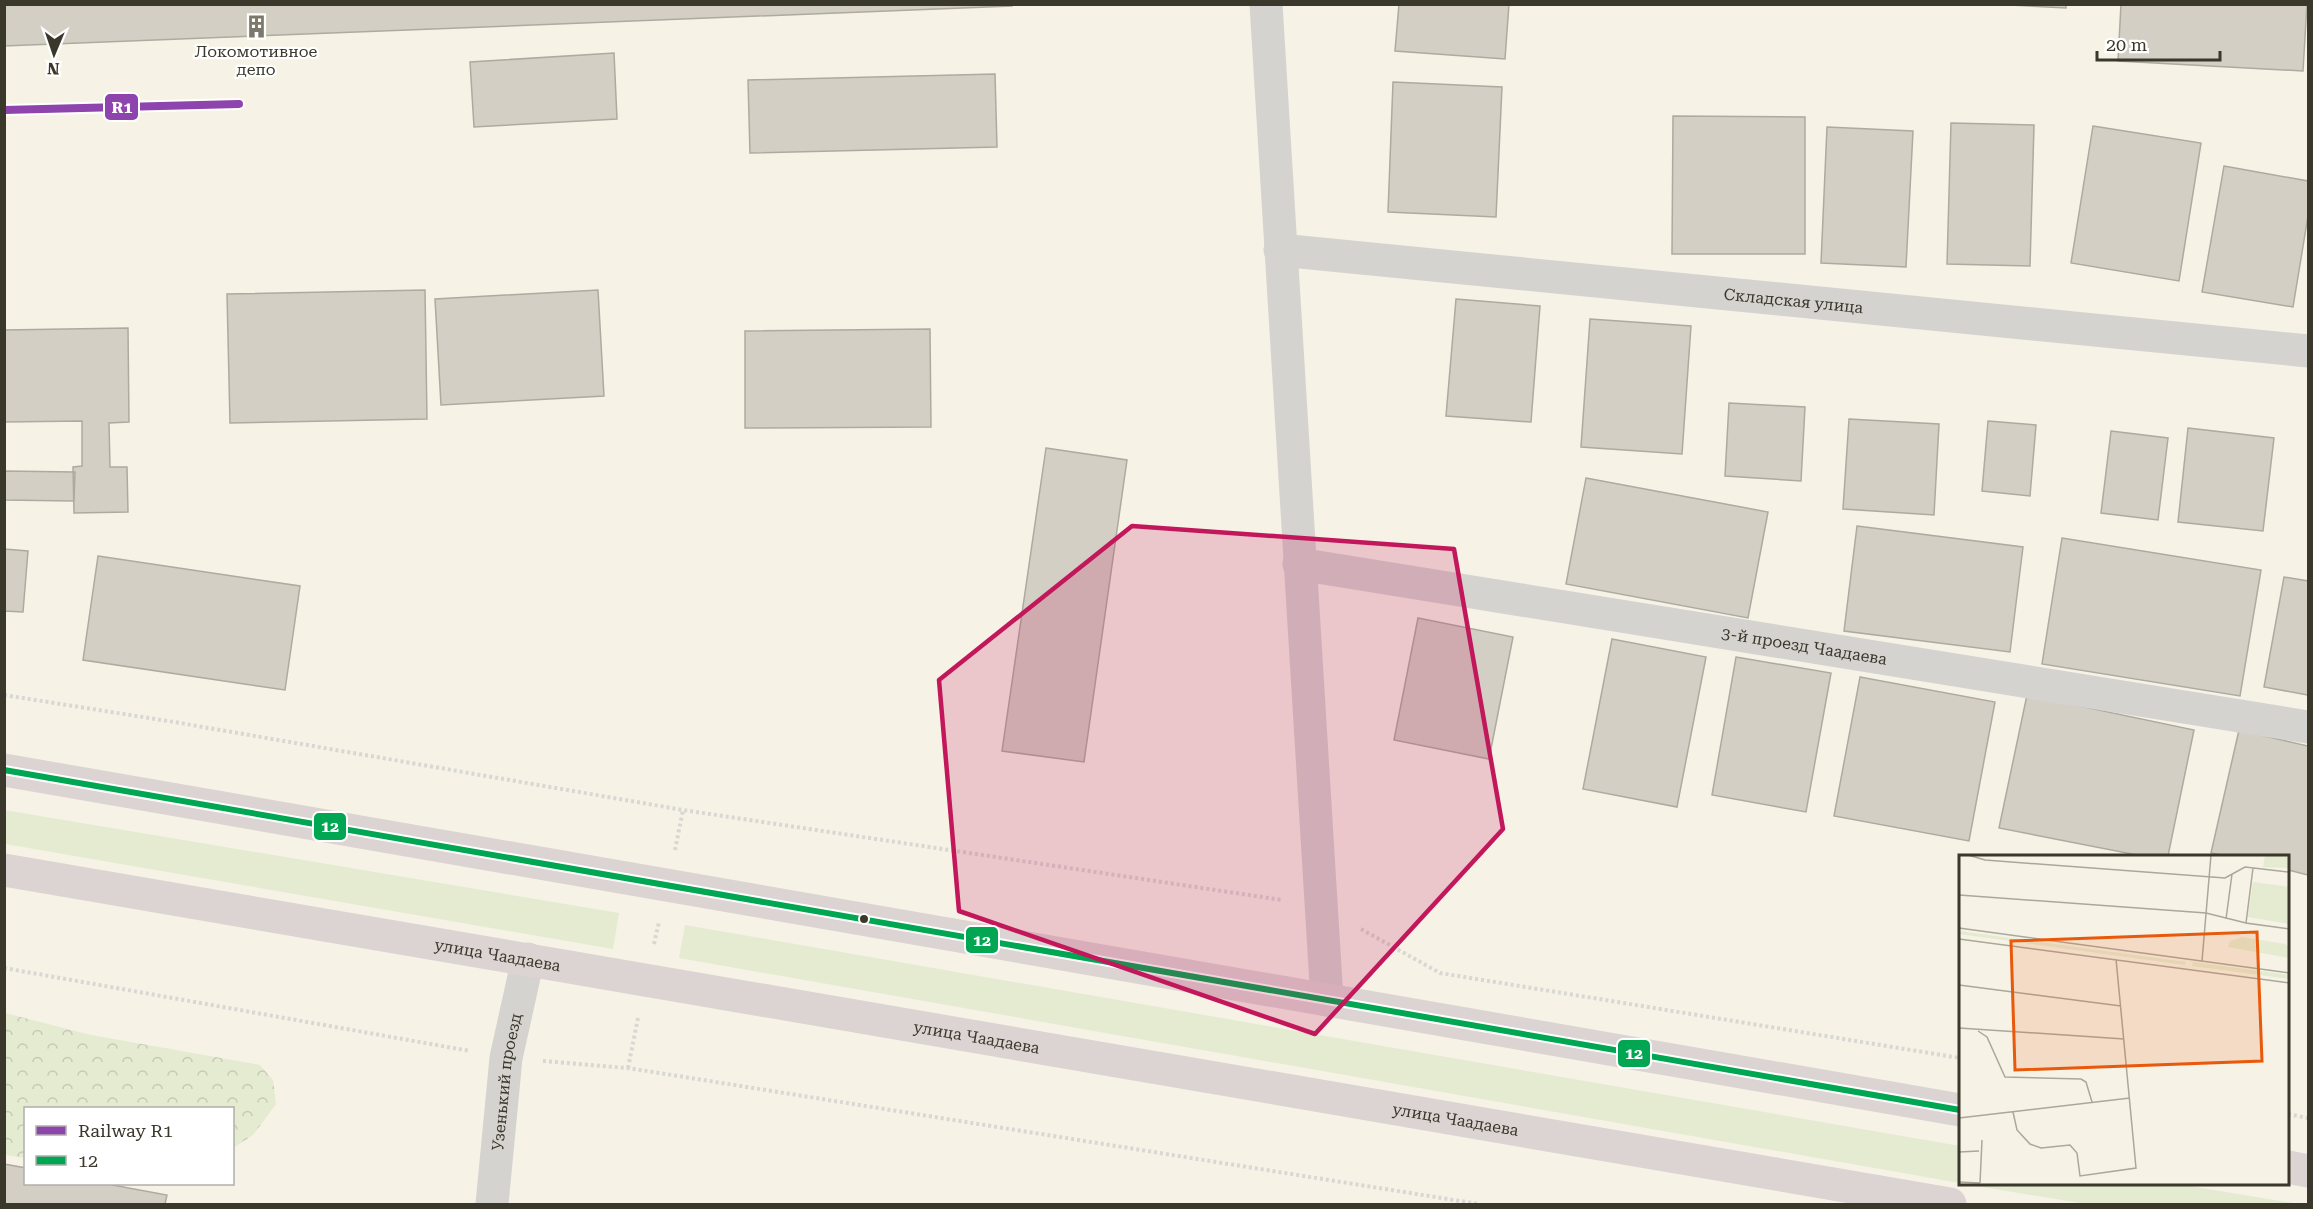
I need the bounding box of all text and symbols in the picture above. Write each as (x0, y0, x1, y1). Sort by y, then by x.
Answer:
building icon: Локомотивное депо (243, 13, 269, 39)
north arrow (24, 24, 84, 84)
scale bar (2097, 24, 2220, 62)
text: 20 m (2106, 34, 2147, 55)
place label: Локомотивное депо (195, 42, 317, 79)
text: N (47, 59, 60, 78)
line badge: R1 (104, 93, 139, 121)
text: R1 (112, 98, 132, 117)
street label: Складская улица (1723, 284, 1865, 317)
street label: 3-й проезд Чаадаева (1720, 623, 1889, 668)
line badge: 12 (313, 812, 347, 841)
text: 12 (321, 817, 339, 836)
inset map (1959, 855, 2289, 1185)
unlabelled marker (858, 913, 870, 925)
line badge: 12 (965, 926, 999, 954)
text: 12 (973, 931, 991, 950)
street label: улица Чаадаева (433, 935, 563, 975)
street label: Узенький проезд (488, 1011, 525, 1152)
street label: улица Чаадаева (912, 1017, 1042, 1057)
line badge: 12 (1617, 1039, 1651, 1068)
text: 12 (1625, 1044, 1643, 1063)
street label: улица Чаадаева (1391, 1099, 1521, 1139)
legend (24, 1107, 234, 1185)
text: Railway R1 (78, 1120, 173, 1141)
text: 12 (78, 1150, 98, 1171)

